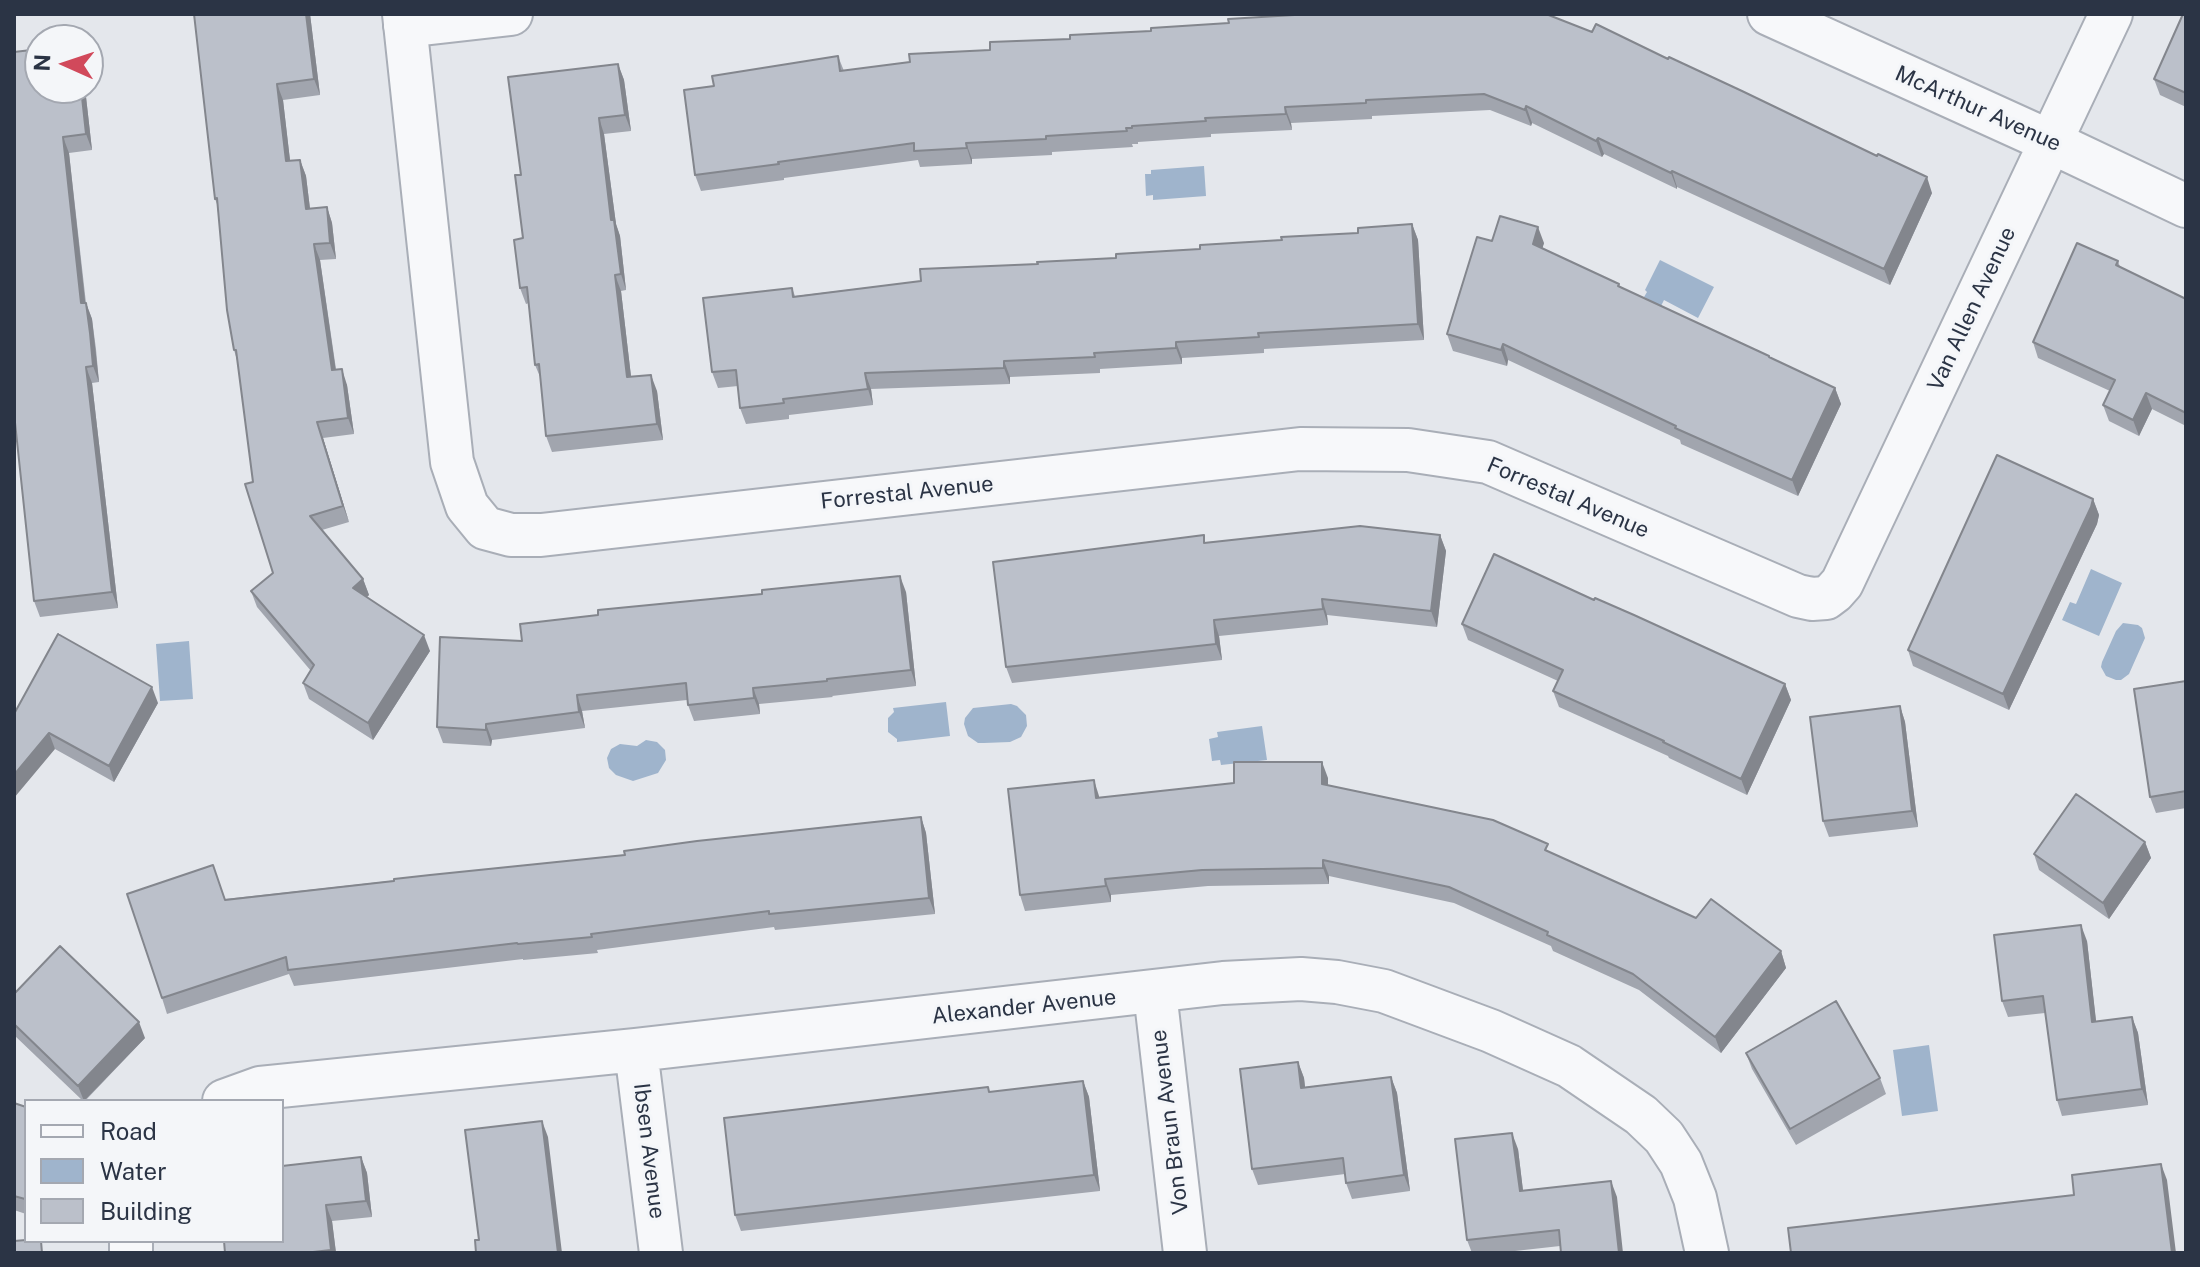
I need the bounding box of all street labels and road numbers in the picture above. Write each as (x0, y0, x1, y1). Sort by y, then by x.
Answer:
street label: McArthur Avenue (1891, 61, 2065, 157)
street label: Van Allen Avenue (1922, 223, 2022, 395)
street label: Forrestal Avenue (1483, 452, 1653, 544)
street label: Forrestal Avenue (819, 471, 995, 515)
street label: Alexander Avenue (930, 984, 1118, 1030)
street label: Von Braun Avenue (1146, 1028, 1194, 1216)
street label: Ibsen Avenue (628, 1082, 670, 1220)

